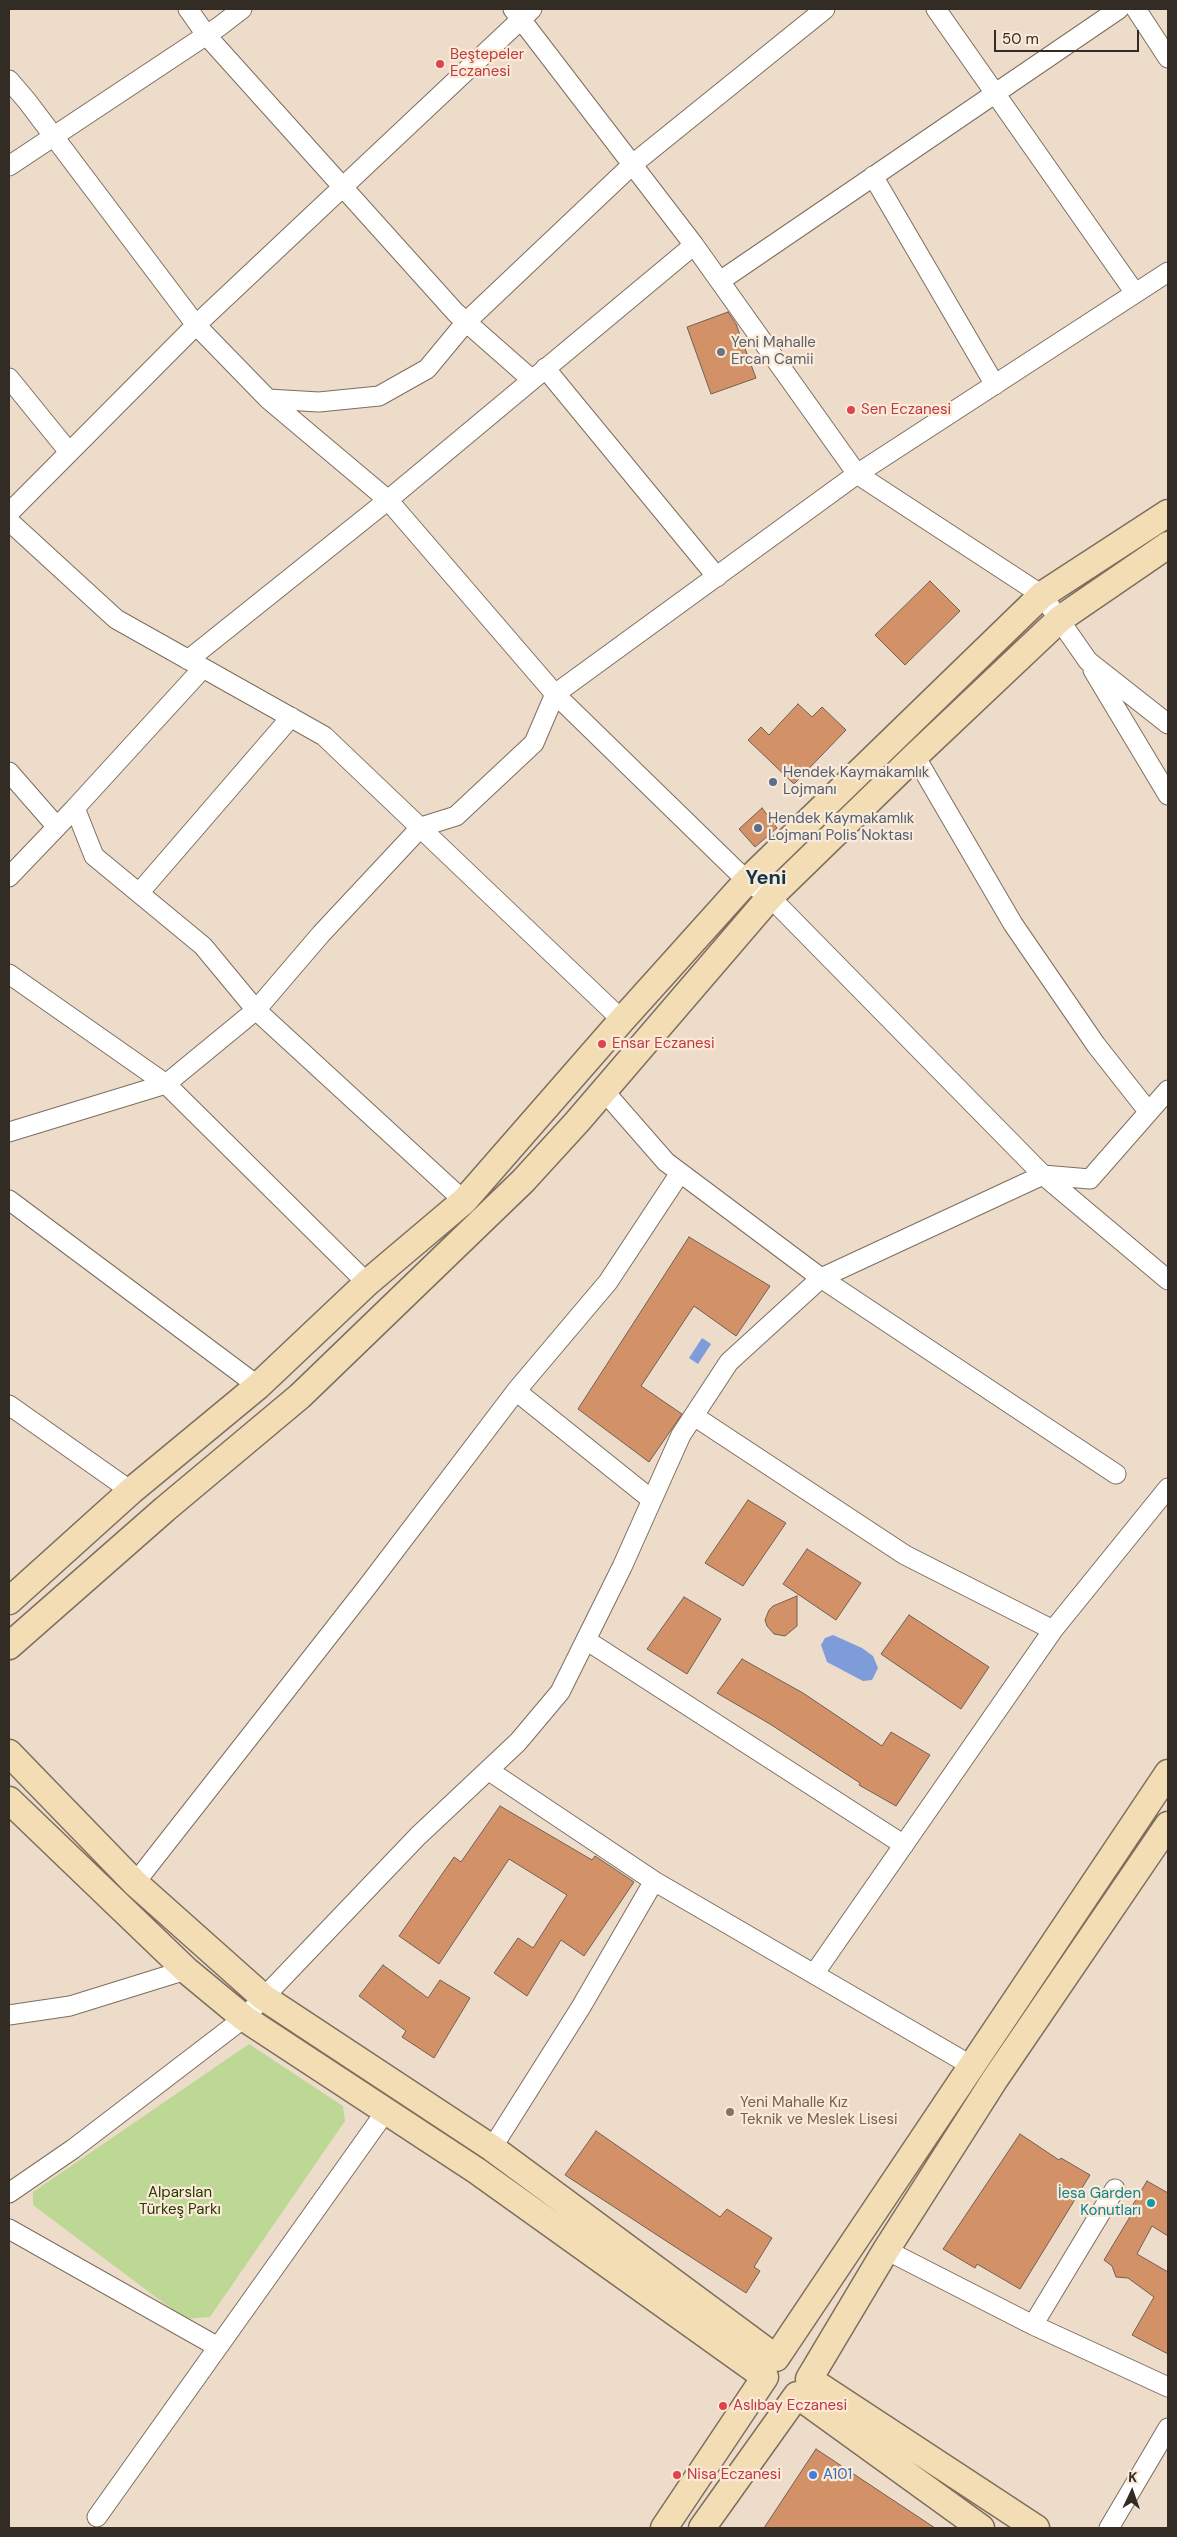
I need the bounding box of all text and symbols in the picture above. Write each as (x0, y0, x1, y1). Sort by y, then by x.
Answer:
scale bar (997, 20, 1142, 52)
text: 50 m (1002, 29, 1039, 49)
place label: Beştepeler Eczanesi (450, 46, 524, 81)
marker: Beştepeler Eczanesi (434, 58, 446, 70)
place label: Yeni Mahalle Ercan Camii (731, 334, 816, 369)
marker: Yeni Mahalle Ercan Camii (715, 346, 727, 358)
place label: Sen Eczanesi (861, 401, 951, 419)
marker: Sen Eczanesi (845, 404, 857, 416)
place label: Hendek Kaymakamlık Lojmanı (783, 764, 929, 799)
marker: Hendek Kaymakamlık Lojmanı (767, 776, 779, 788)
place label: Hendek Kaymakamlık Lojmanı Polis Noktası (768, 810, 914, 845)
marker: Hendek Kaymakamlık Lojmanı Polis Noktası (752, 822, 764, 834)
district label: Yeni (746, 867, 786, 891)
place label: Ensar Eczanesi (612, 1035, 715, 1053)
marker: Ensar Eczanesi (596, 1038, 608, 1050)
place label: Yeni Mahalle Kız Teknik ve Meslek Lisesi (740, 2094, 898, 2129)
marker: Yeni Mahalle Kız Teknik ve Meslek Lisesi (724, 2106, 736, 2118)
park label: Alparslan Türkeş Parkı (139, 2184, 221, 2219)
place label: İesa Garden Konutları (1058, 2185, 1141, 2220)
marker: İesa Garden Konutları (1145, 2197, 1157, 2209)
place label: Aslıbay Eczanesi (733, 2397, 847, 2415)
marker: Aslıbay Eczanesi (717, 2400, 729, 2412)
place label: Nisa Eczanesi (687, 2466, 781, 2484)
place label: A101 (823, 2466, 852, 2484)
north arrow (1107, 2467, 1157, 2517)
text: K (1128, 2468, 1138, 2486)
marker: Nisa Eczanesi (671, 2469, 683, 2481)
marker: A101 (807, 2469, 819, 2481)

